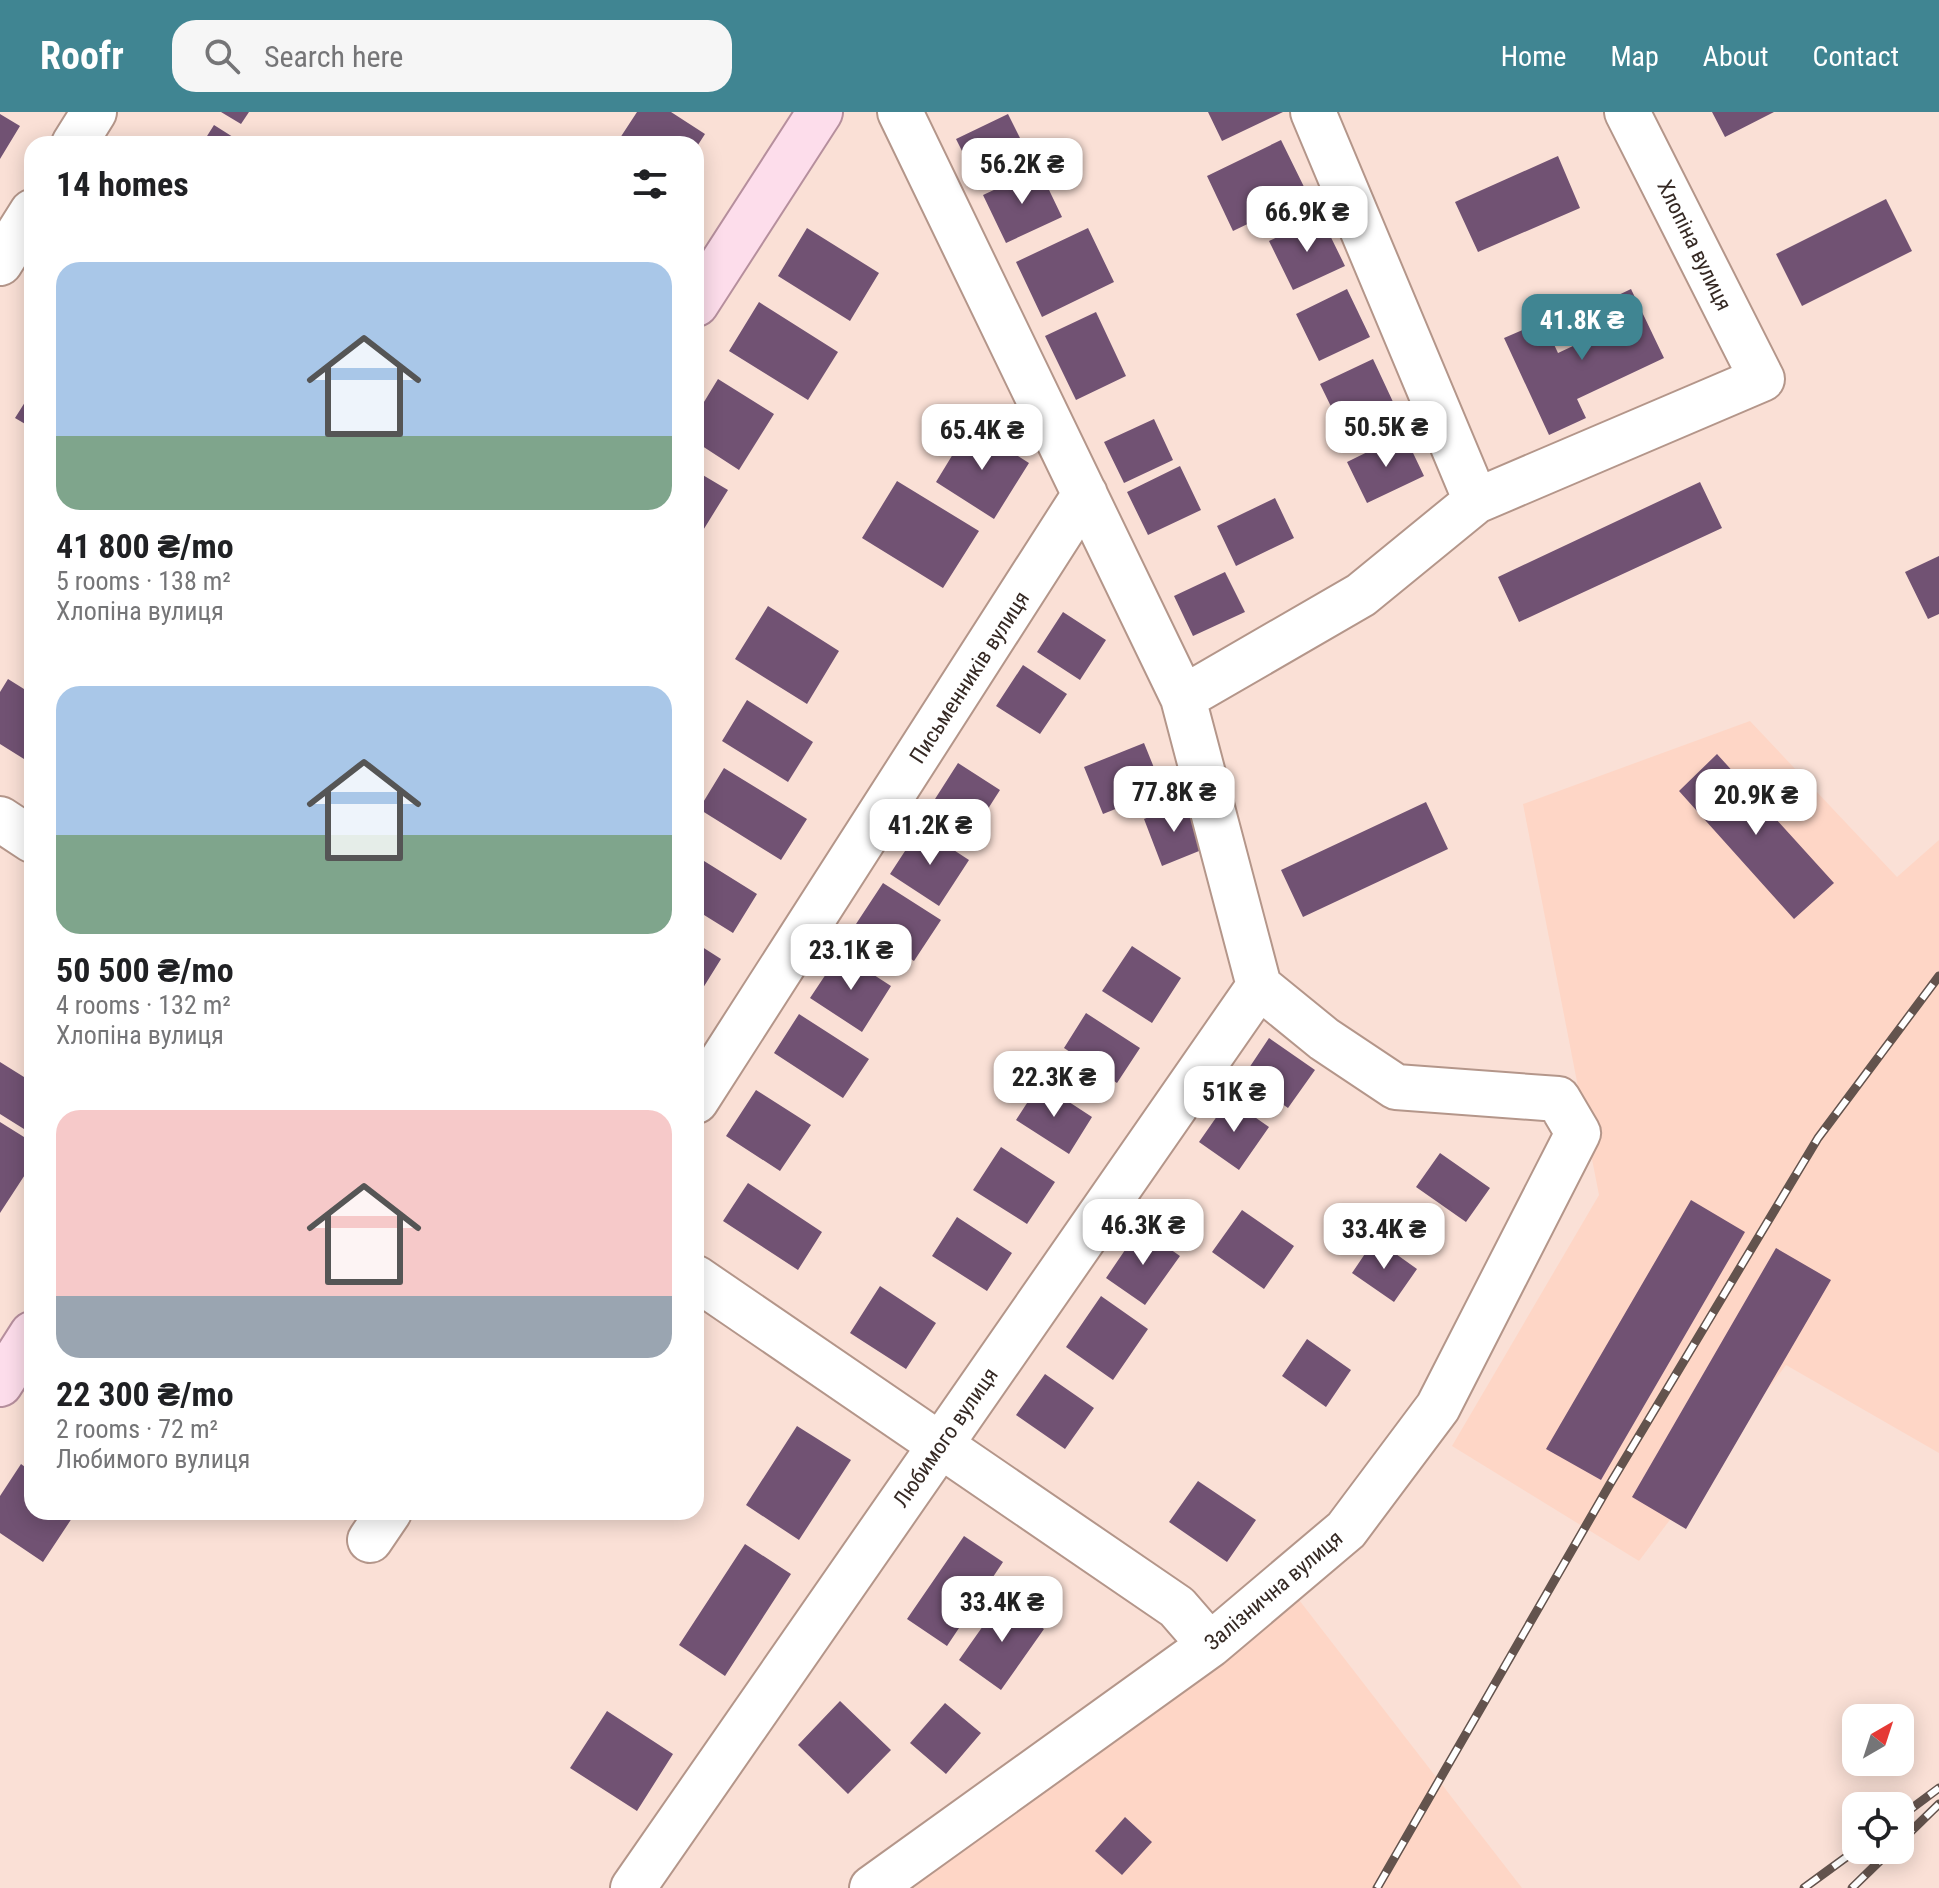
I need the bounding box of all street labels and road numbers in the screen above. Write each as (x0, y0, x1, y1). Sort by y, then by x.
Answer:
street label: Хлопіна вулиця (1652, 176, 1737, 315)
street label: Письменників вулиця (905, 587, 1034, 768)
street label: Любимого вулиця (888, 1363, 1003, 1512)
street label: Залізнична вулиця (1199, 1525, 1347, 1655)

